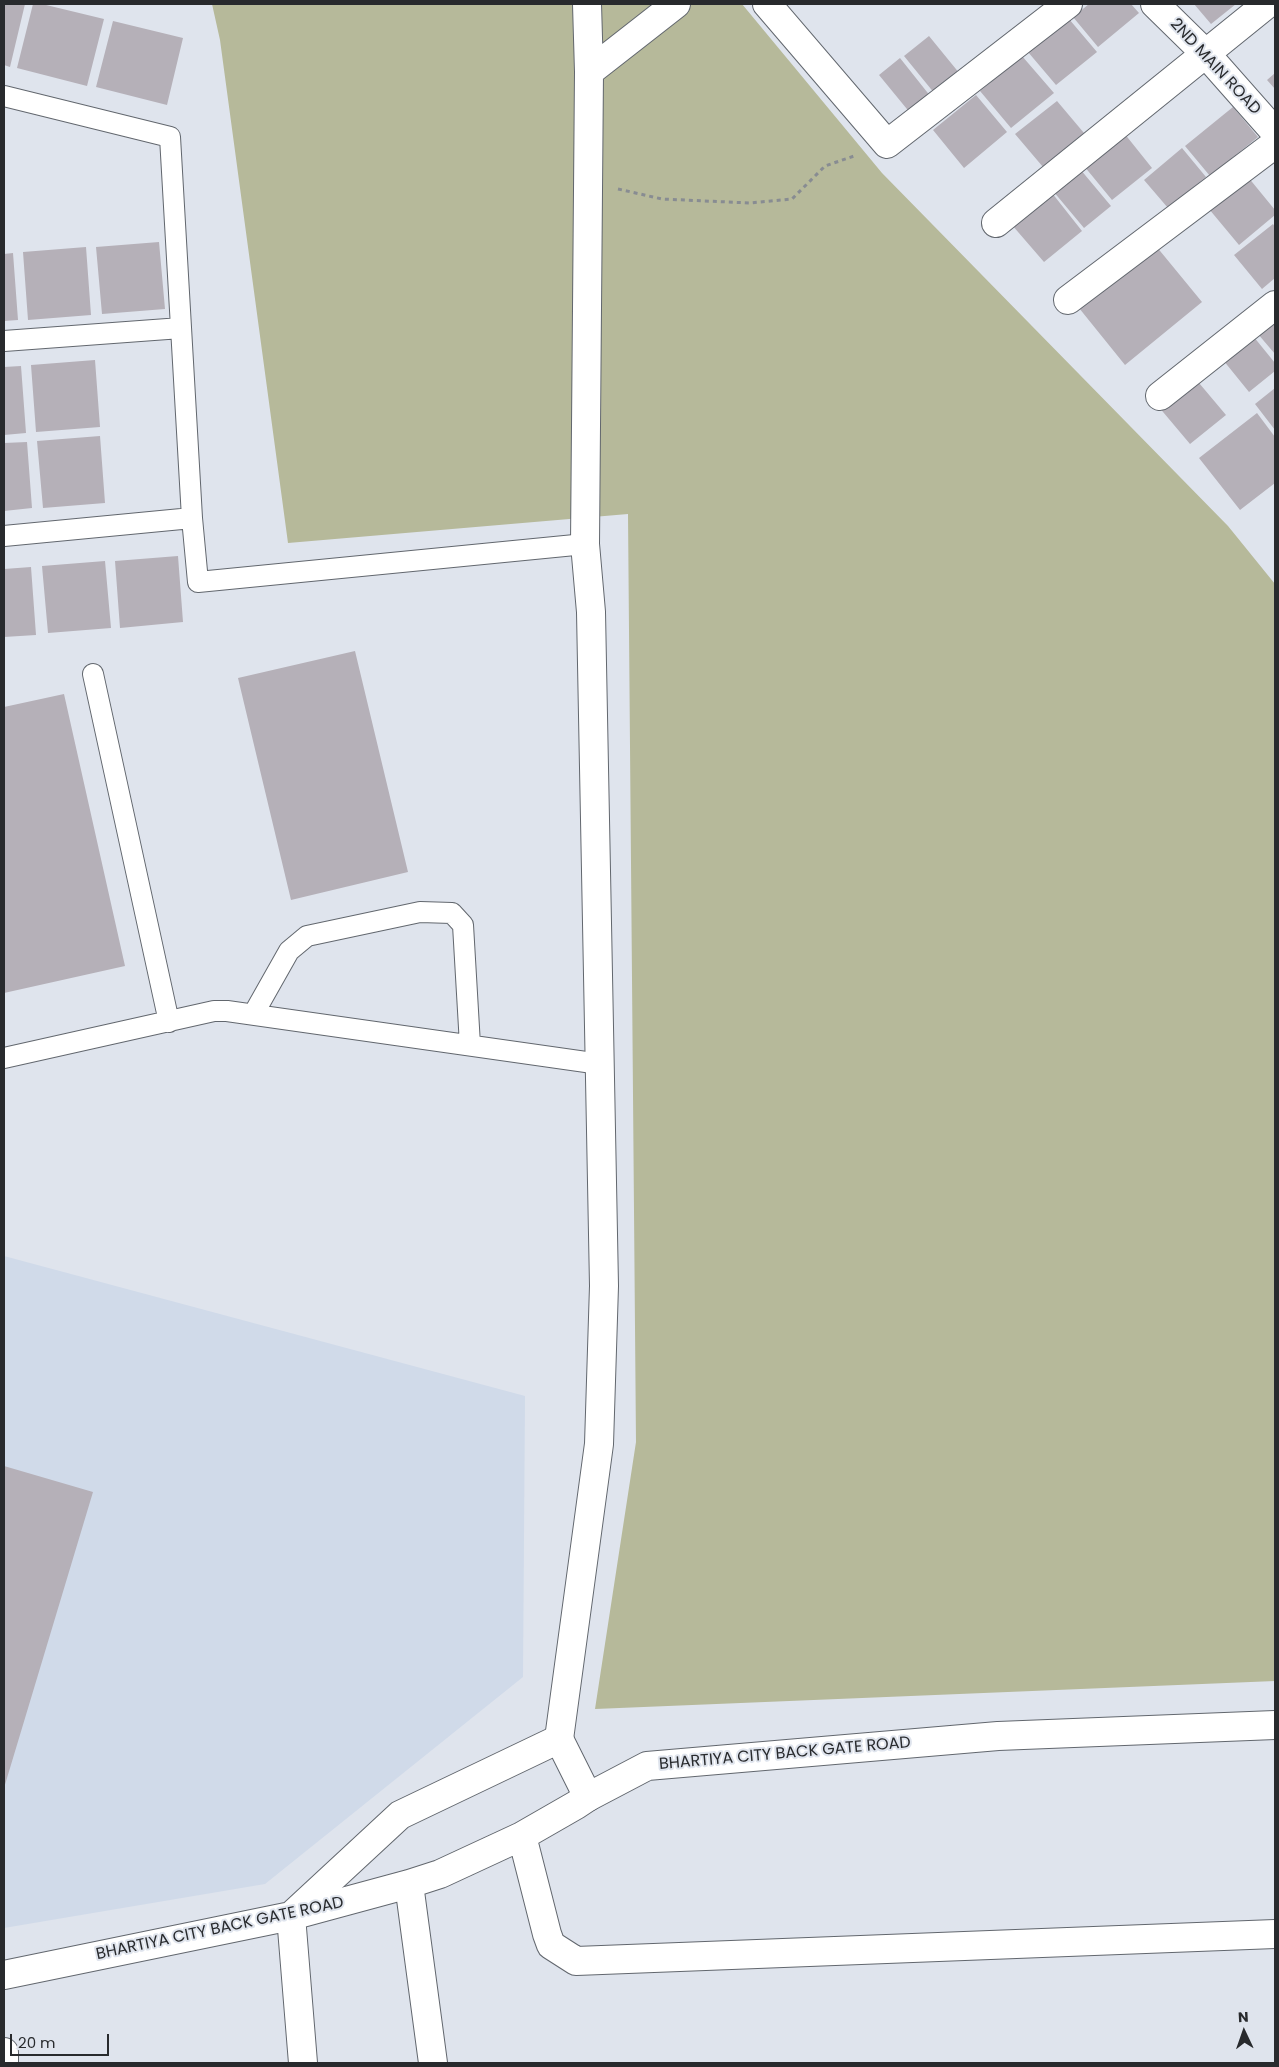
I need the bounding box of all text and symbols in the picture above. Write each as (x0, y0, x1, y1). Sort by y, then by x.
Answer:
street label: 2ND MAIN ROAD (1166, 15, 1264, 119)
street label: BHARTIYA CITY BACK GATE ROAD (658, 1733, 912, 1775)
street label: BHARTIYA CITY BACK GATE ROAD (95, 1893, 345, 1965)
north arrow (1219, 2007, 1269, 2057)
text: N (1237, 2007, 1249, 2027)
scale bar (12, 2024, 111, 2056)
text: 20 m (18, 2032, 56, 2053)

